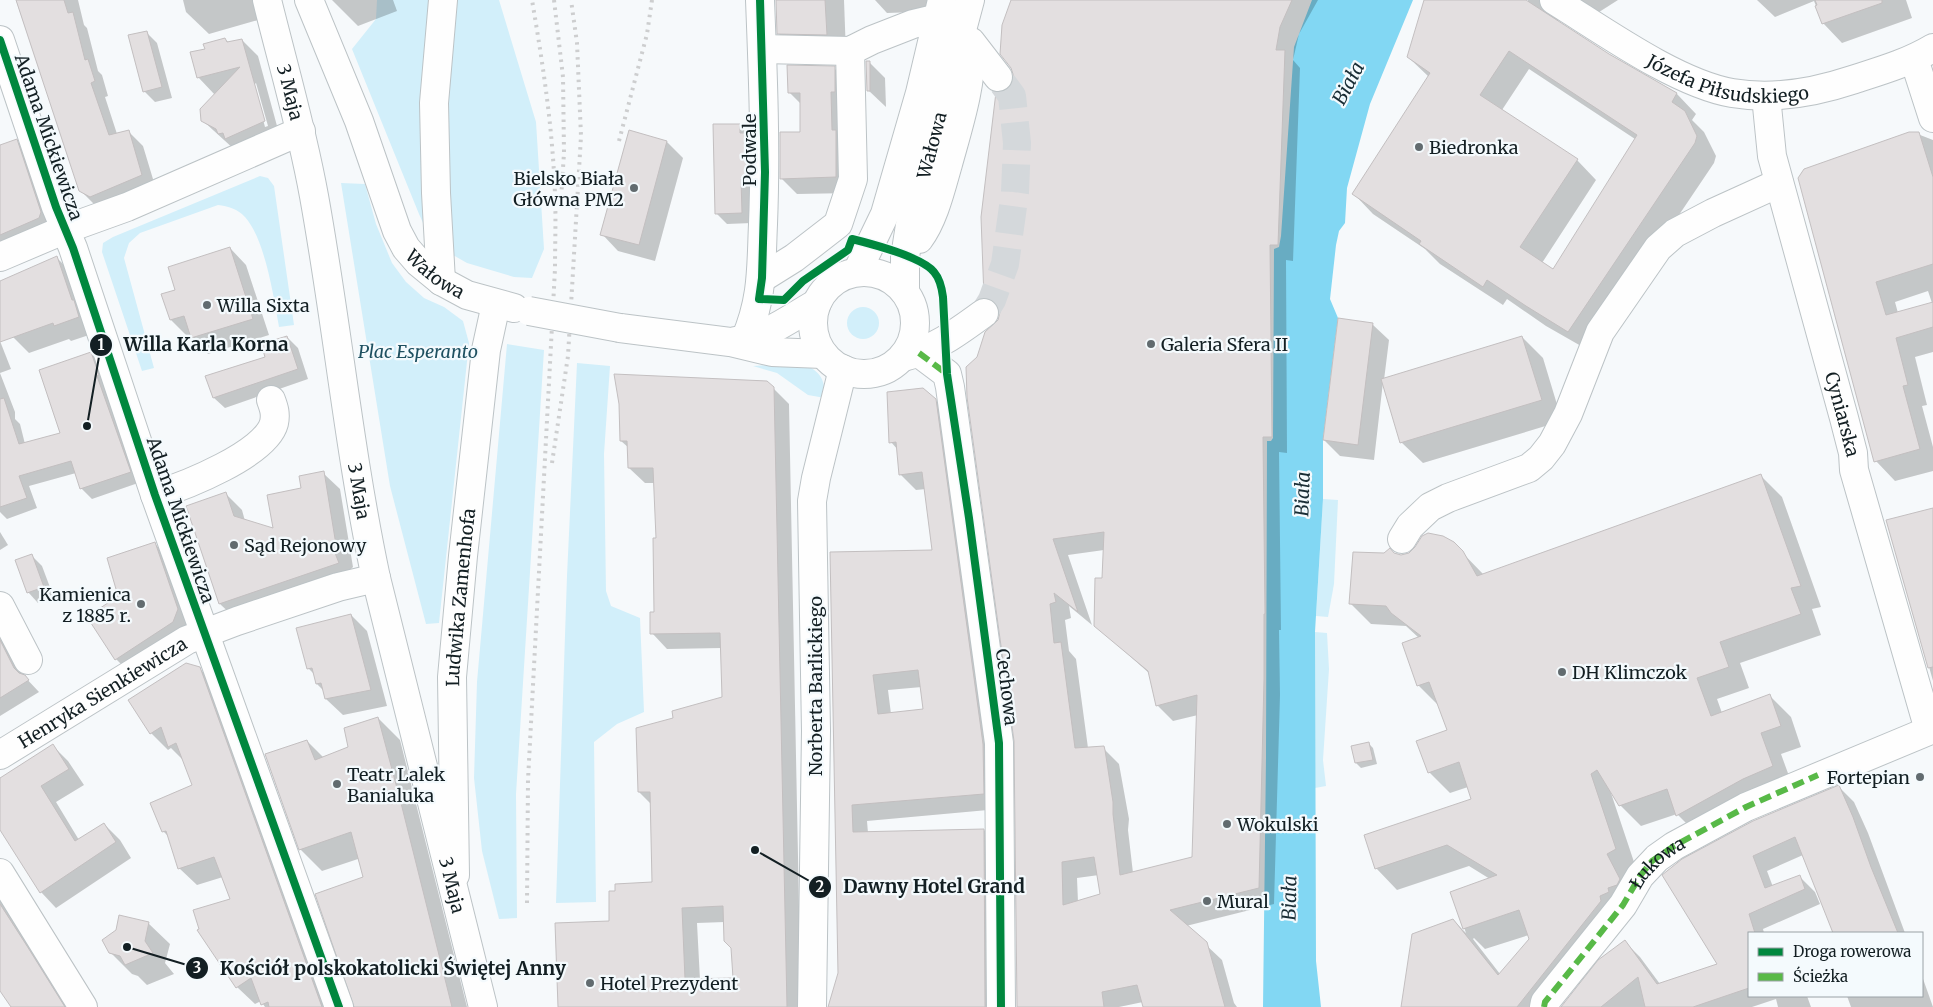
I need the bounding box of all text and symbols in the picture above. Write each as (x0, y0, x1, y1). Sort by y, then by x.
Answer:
street label: Józefa Piłsudskiego (1642, 48, 1810, 107)
street label: Adama Mickiewicza (9, 50, 88, 224)
water label: Biała (1327, 57, 1369, 109)
street label: 3 Maja (272, 62, 309, 123)
street label: Wałowa (911, 109, 951, 182)
street label: Podwale (738, 114, 761, 186)
place label: Biedronka (1429, 136, 1519, 159)
marker: Biedronka (1413, 141, 1425, 153)
place label: Bielsko Biała Główna PM2 (513, 167, 624, 211)
marker: Bielsko Biała Główna PM2 (628, 182, 640, 194)
street label: Wałowa (400, 244, 469, 303)
place label: Willa Sixta (216, 294, 310, 317)
marker: Willa Sixta (201, 299, 213, 311)
callout: Willa Karla Korna (88, 328, 298, 362)
text: Willa Karla Korna (122, 332, 289, 356)
place label: Galeria Sfera II (1161, 333, 1288, 356)
text: 1 (98, 335, 105, 354)
marker: Galeria Sfera II (1145, 338, 1157, 350)
park label: Plac Esperanto (358, 340, 478, 363)
street label: Cyniarska (1820, 369, 1865, 459)
street label: Adama Mickiewicza (141, 433, 220, 607)
street label: 3 Maja (344, 461, 376, 521)
water label: Biała (1289, 471, 1315, 517)
street label: Ludwika Zamenhofa (440, 507, 480, 687)
place label: Sąd Rejonowy (244, 534, 367, 557)
marker: Sąd Rejonowy (228, 539, 240, 551)
place label: Kamienica z 1885 r. (39, 583, 131, 627)
street label: Norberta Barlickiego (804, 596, 827, 776)
marker: Kamienica z 1885 r. (135, 598, 147, 610)
street label: Henryka Sienkiewicza (14, 631, 191, 753)
street label: Cechowa (991, 647, 1023, 727)
place label: DH Klimczok (1572, 661, 1688, 684)
marker: DH Klimczok (1556, 666, 1568, 678)
place label: Teatr Lalek Banialuka (347, 763, 446, 807)
place label: Fortepian (1827, 766, 1910, 789)
marker: Fortepian (1914, 771, 1926, 783)
marker: Teatr Lalek Banialuka (331, 778, 343, 790)
place label: Wokulski (1236, 813, 1319, 836)
marker: Wokulski (1221, 818, 1233, 830)
street label: Łukowa (1624, 831, 1689, 892)
street label: 3 Maja (435, 855, 471, 916)
callout: Dawny Hotel Grand (808, 870, 1035, 904)
text: Dawny Hotel Grand (843, 874, 1025, 898)
water label: Biała (1277, 875, 1301, 921)
text: 2 (816, 877, 825, 896)
place label: Mural (1217, 890, 1269, 913)
marker: Mural (1201, 895, 1213, 907)
legend (1748, 932, 1923, 997)
text: Droga rowerowa (1793, 942, 1911, 961)
callout: Kościół polskokatolicki Świętej Anny (185, 951, 576, 985)
text: Kościół polskokatolicki Świętej Anny (220, 956, 567, 980)
text: 3 (193, 958, 201, 977)
text: Ścieżka (1793, 966, 1848, 986)
place label: Hotel Prezydent (600, 972, 738, 995)
marker: Hotel Prezydent (584, 977, 596, 989)

